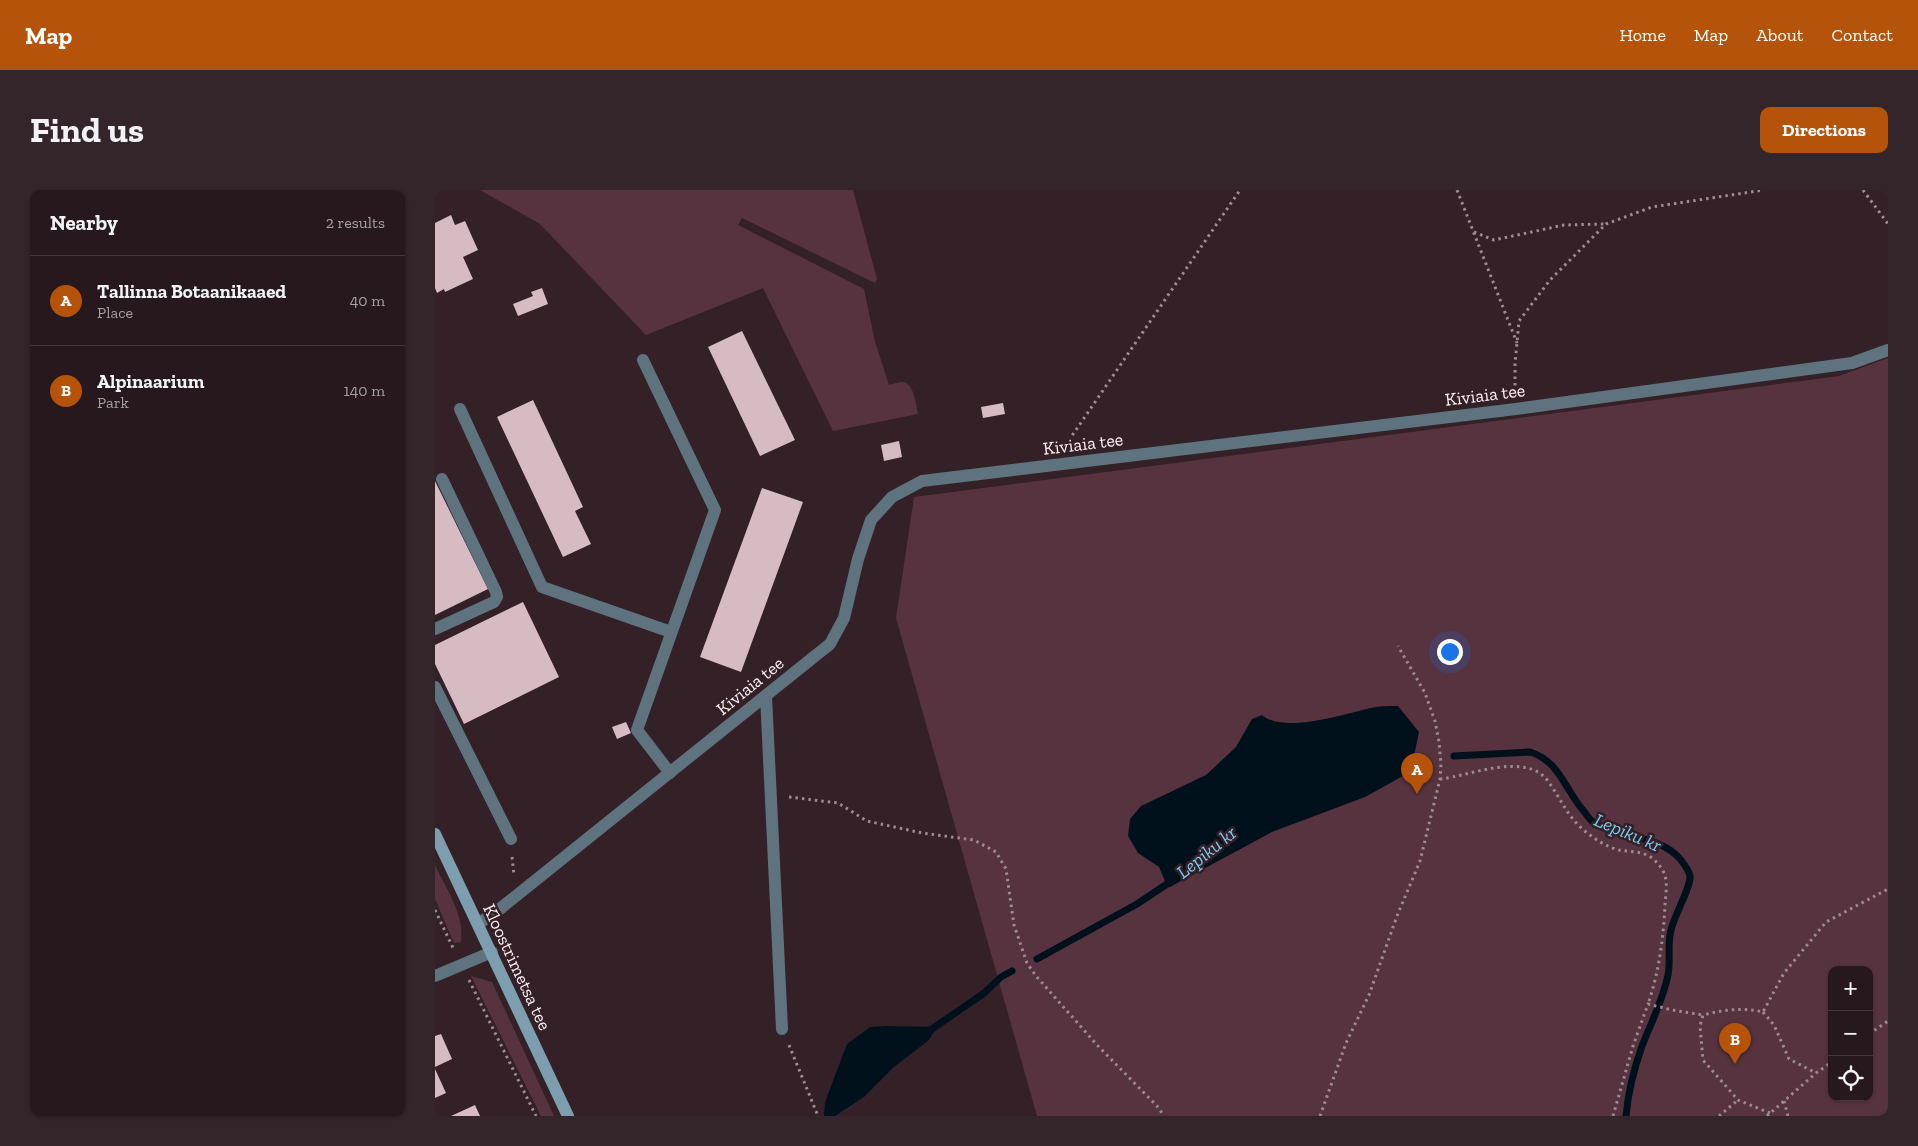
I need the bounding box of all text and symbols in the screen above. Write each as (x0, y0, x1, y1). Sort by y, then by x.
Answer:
text: Map (25, 21, 72, 50)
text: Home (1619, 24, 1666, 46)
text: Map (1694, 24, 1728, 46)
text: About (1756, 24, 1803, 46)
text: Contact (1831, 24, 1893, 46)
button: Directions (1760, 107, 1888, 153)
text: Find us (30, 109, 144, 151)
text: Nearby (50, 210, 118, 235)
text: 2 results (326, 213, 385, 232)
text: Tallinna Botaanikaaed (97, 280, 286, 303)
text: A (61, 291, 72, 310)
text: 40 m (350, 291, 385, 310)
text: Place (97, 303, 133, 322)
text: Alpinaarium (97, 370, 204, 393)
street label: Kiviaia tee (1444, 379, 1526, 411)
text: B (61, 381, 71, 400)
text: 140 m (344, 381, 385, 400)
text: Park (97, 393, 129, 412)
street label: Kiviaia tee (1042, 428, 1124, 460)
your location (1437, 639, 1463, 665)
street label: Kiviaia tee (712, 652, 788, 720)
pin: A (1401, 753, 1433, 794)
water label: Lepiku kr (1591, 808, 1665, 857)
water label: Lepiku kr (1172, 821, 1241, 884)
street label: Kloostrimetsa tee (478, 900, 556, 1034)
map controls (1828, 966, 1873, 1101)
button: + (1828, 966, 1873, 1011)
button: − (1828, 1011, 1873, 1056)
pin: B (1719, 1023, 1751, 1064)
button: locate (1828, 1056, 1873, 1101)

